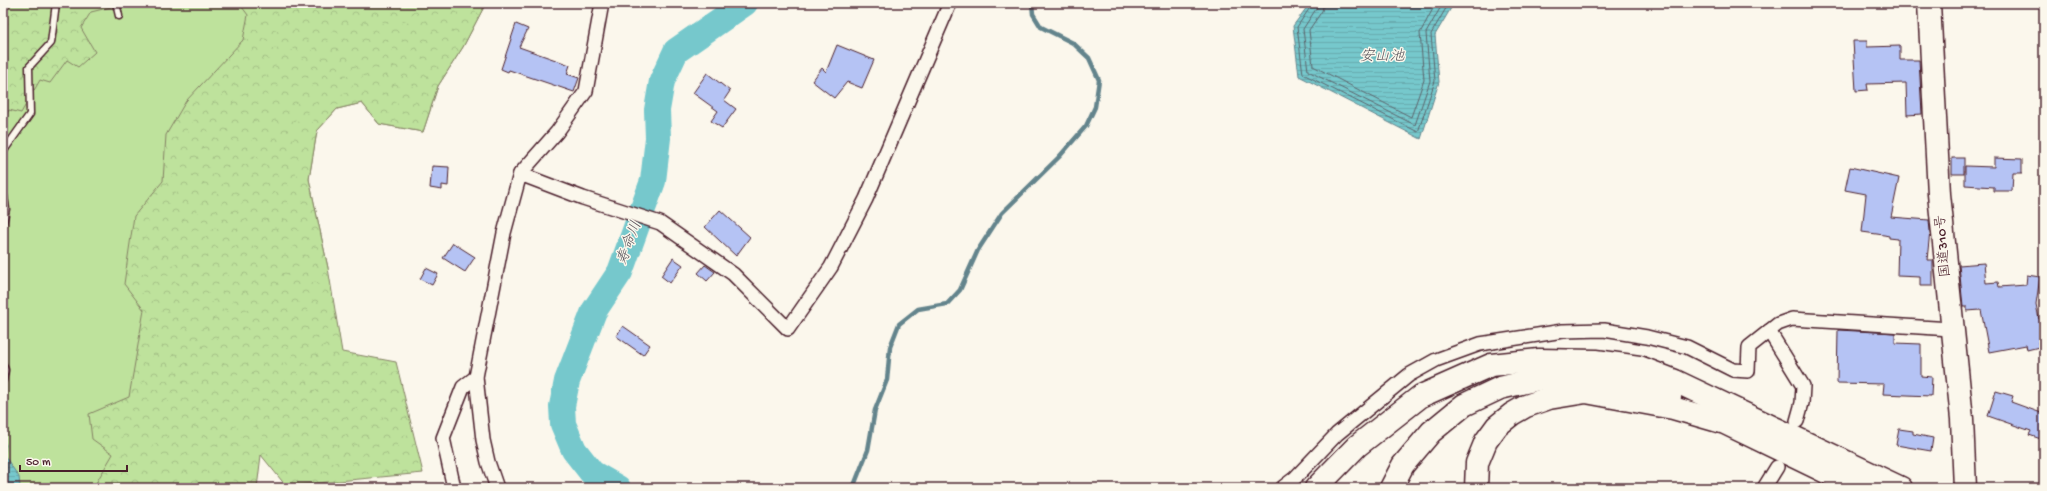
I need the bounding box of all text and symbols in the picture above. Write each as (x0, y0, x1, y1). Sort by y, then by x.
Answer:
water label: 安山池 (1359, 48, 1405, 66)
street label: 国道310号 (1933, 214, 1955, 278)
water label: 寿命川 (613, 218, 646, 267)
scale bar (20, 447, 127, 473)
text: 50 m (26, 456, 51, 470)

